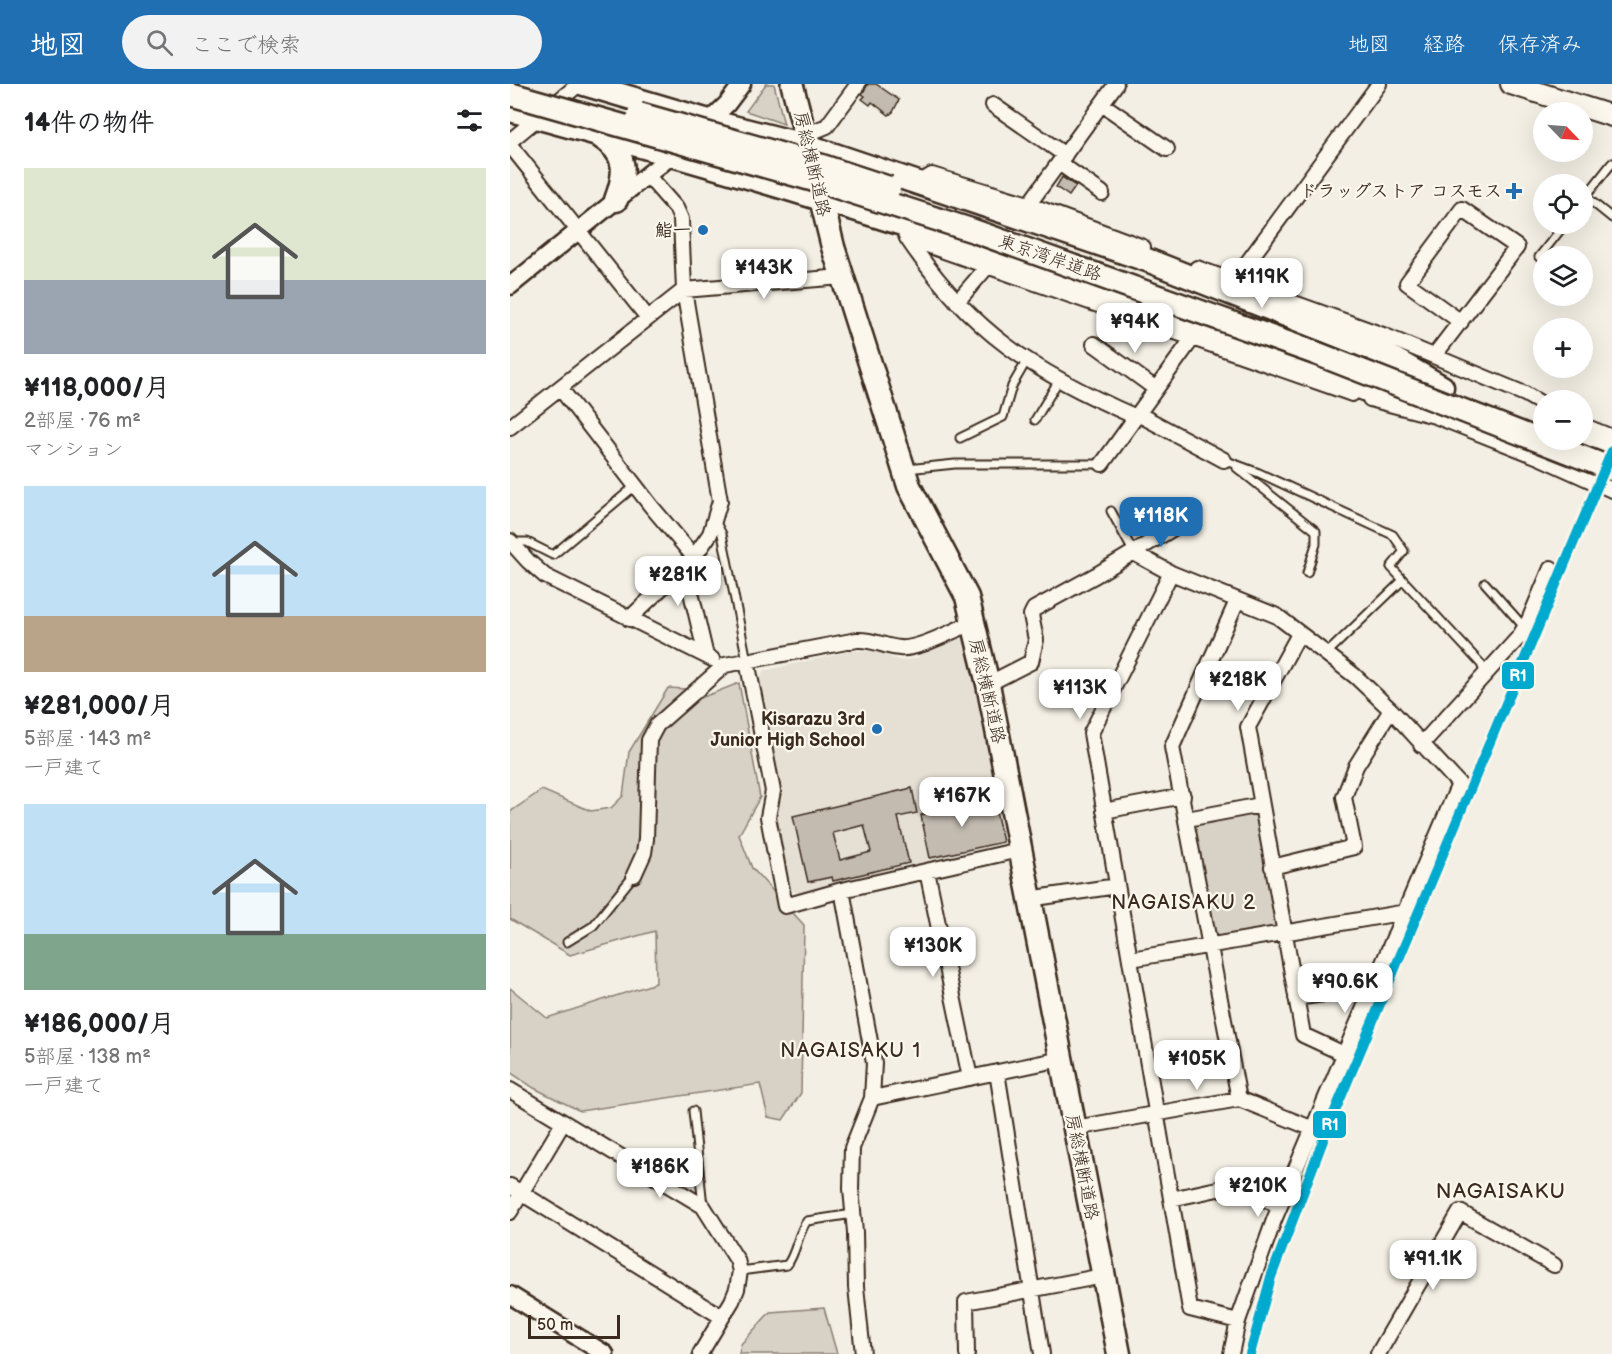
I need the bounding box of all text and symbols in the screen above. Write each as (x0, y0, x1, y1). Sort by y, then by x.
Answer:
search box (122, 15, 542, 69)
icon: search (143, 26, 176, 59)
text: 地図 (30, 29, 86, 62)
text: ここで検索 (191, 32, 301, 59)
text: 地図 (1348, 32, 1390, 57)
text: 経路 (1423, 32, 1465, 57)
text: 保存済み (1498, 32, 1582, 57)
north arrow (1533, 102, 1593, 162)
map controls (1533, 102, 1593, 450)
icon: filters (453, 104, 486, 137)
text: 14件の物件 (24, 108, 154, 139)
street label: 房総横断道路 (790, 109, 834, 219)
button: locate (1533, 174, 1593, 234)
place label: ドラッグストア コスモス (1300, 181, 1502, 202)
marker: ドラッグストア コスモス (1507, 184, 1521, 198)
icon: home (201, 207, 309, 315)
place label: 鮨一 (655, 220, 691, 241)
marker: 鮨一 (696, 223, 710, 237)
street label: 東京湾岸道路 (996, 230, 1104, 286)
button: layers (1533, 246, 1593, 306)
pin: ¥143K (722, 249, 806, 300)
text: ¥143K (735, 256, 793, 280)
pin: ¥119K (1220, 258, 1304, 309)
text: ¥119K (1235, 265, 1289, 289)
pin: ¥94K (1099, 303, 1171, 354)
text: ¥94K (1110, 310, 1160, 334)
button: + (1533, 318, 1593, 378)
text: ¥118,000/月 (24, 373, 170, 404)
button: − (1533, 390, 1593, 450)
text: 2部屋 · 76 m² (24, 409, 141, 433)
text: マンション (24, 438, 123, 462)
pin: ¥118K (1119, 497, 1203, 548)
text: ¥118K (1134, 504, 1188, 528)
icon: home (201, 525, 309, 633)
pin: ¥281K (636, 556, 720, 607)
text: ¥281K (649, 563, 707, 587)
street label: 房総横断道路 (965, 636, 1009, 746)
pin: ¥218K (1196, 661, 1280, 712)
line badge: R1 (1501, 661, 1535, 690)
text: R1 (1509, 667, 1527, 686)
text: ¥218K (1209, 668, 1267, 692)
pin: ¥113K (1038, 669, 1122, 720)
text: ¥113K (1053, 676, 1107, 700)
text: ¥281,000/月 (24, 691, 175, 722)
place label: Kisarazu 3rd Junior High School (711, 709, 865, 751)
marker: Kisarazu 3rd Junior High School (870, 722, 884, 736)
text: 5部屋 · 143 m² (24, 727, 151, 751)
text: 一戸建て (24, 756, 104, 780)
pin: ¥167K (920, 777, 1004, 828)
text: ¥167K (933, 784, 991, 808)
icon: home (201, 843, 309, 951)
district label: NAGAISAKU 2 (1111, 891, 1257, 915)
pin: ¥130K (891, 927, 975, 978)
text: ¥130K (904, 934, 962, 958)
pin: ¥90.6K (1296, 963, 1394, 1014)
text: ¥90.6K (1312, 970, 1378, 994)
text: ¥186,000/月 (24, 1009, 175, 1040)
district label: NAGAISAKU 1 (780, 1039, 922, 1063)
pin: ¥105K (1155, 1040, 1239, 1091)
text: 5部屋 · 138 m² (24, 1045, 151, 1069)
text: ¥105K (1168, 1047, 1226, 1071)
text: 一戸建て (24, 1074, 104, 1098)
line badge: R1 (1312, 1110, 1347, 1139)
street label: 房総横断道路 (1061, 1112, 1103, 1222)
text: R1 (1321, 1116, 1339, 1135)
pin: ¥186K (618, 1148, 702, 1199)
text: ¥186K (631, 1155, 689, 1179)
pin: ¥210K (1216, 1167, 1300, 1218)
text: ¥210K (1229, 1174, 1287, 1198)
district label: NAGAISAKU (1436, 1179, 1566, 1204)
pin: ¥91.1K (1384, 1240, 1482, 1291)
text: ¥91.1K (1404, 1247, 1462, 1271)
scale bar (528, 1312, 620, 1340)
text: 50 m (537, 1316, 573, 1335)

